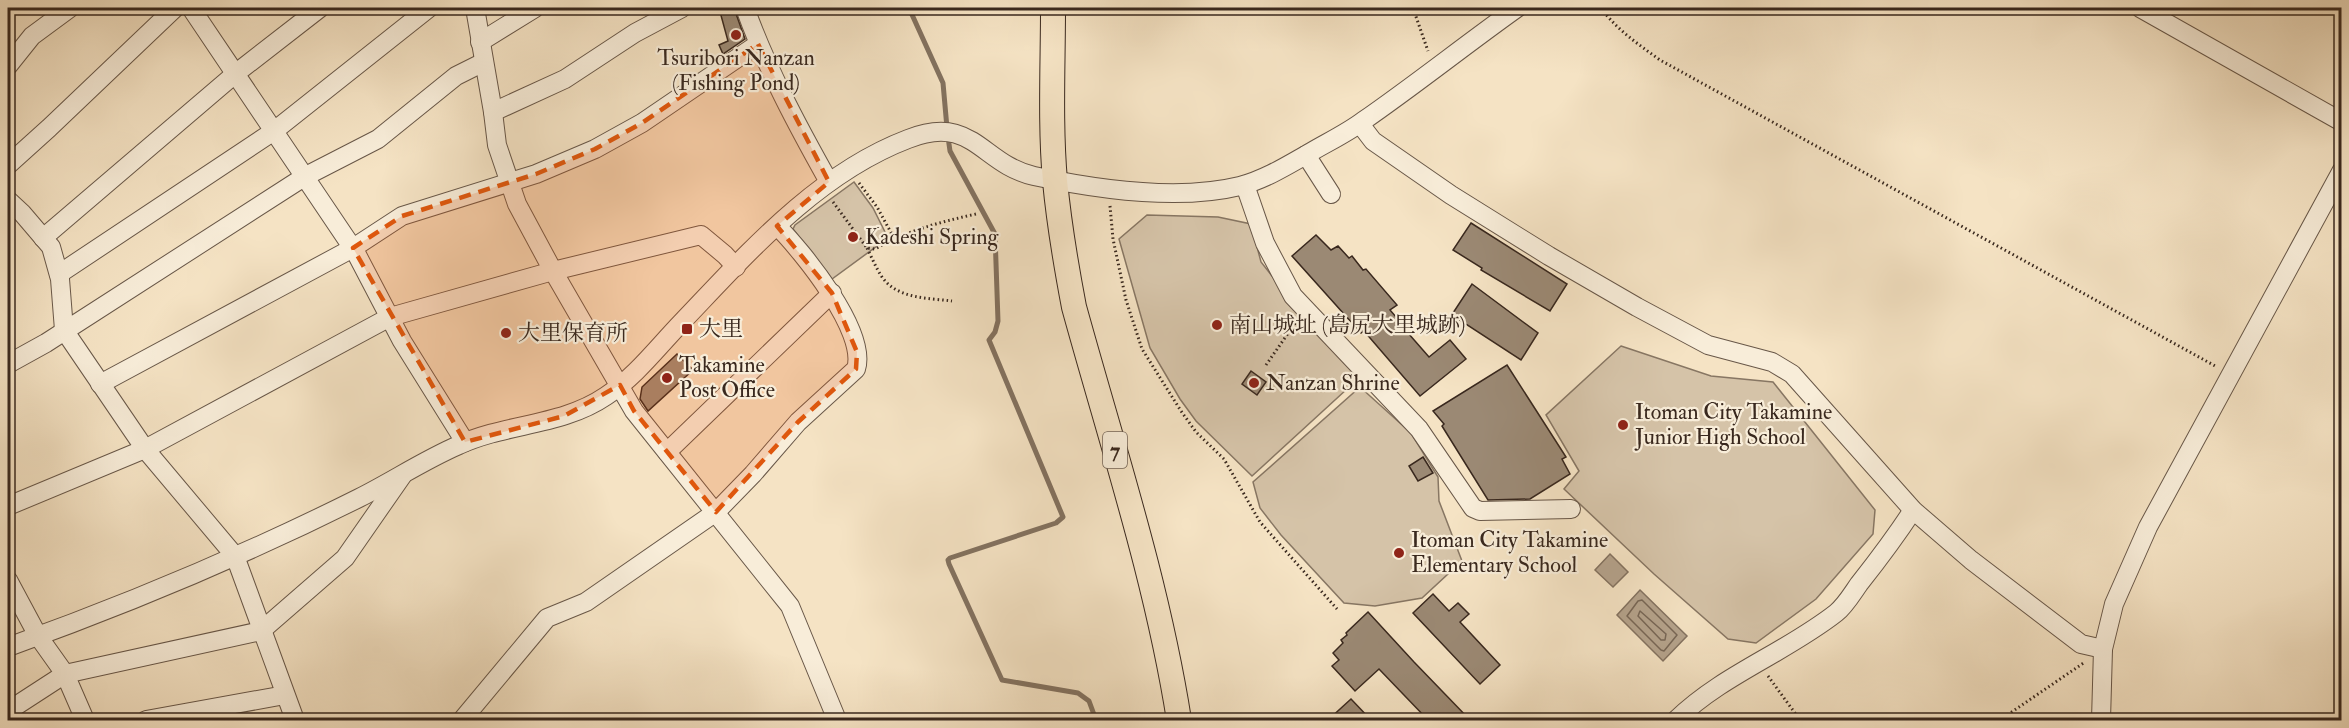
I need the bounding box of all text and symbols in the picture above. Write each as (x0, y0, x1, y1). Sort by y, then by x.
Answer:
marker: Tsuribori Nanzan (Fishing Pond) (729, 28, 743, 42)
place label: Tsuribori Nanzan (Fishing Pond) (657, 44, 815, 97)
place label: Kadeshi Spring (865, 223, 1000, 252)
marker: Kadeshi Spring (846, 230, 860, 244)
place label: 南山城址 (島尻大里城跡) (1229, 311, 1466, 339)
place label: 大里 (699, 315, 743, 343)
marker: 南山城址 (島尻大里城跡) (1210, 318, 1224, 332)
place label: 大里保育所 (518, 319, 628, 347)
marker: 大里 (680, 322, 694, 336)
marker: 大里保育所 (499, 326, 513, 340)
place label: Takamine Post Office (679, 351, 775, 404)
place label: Nanzan Shrine (1266, 369, 1400, 397)
marker: Takamine Post Office (660, 371, 674, 385)
marker: Nanzan Shrine (1247, 376, 1261, 390)
place label: Itoman City Takamine Junior High School (1634, 398, 1832, 451)
marker: Itoman City Takamine Junior High School (1616, 418, 1630, 432)
road number: 7 (1103, 432, 1127, 468)
place label: Itoman City Takamine Elementary School (1411, 526, 1608, 579)
marker: Itoman City Takamine Elementary School (1392, 546, 1406, 560)

